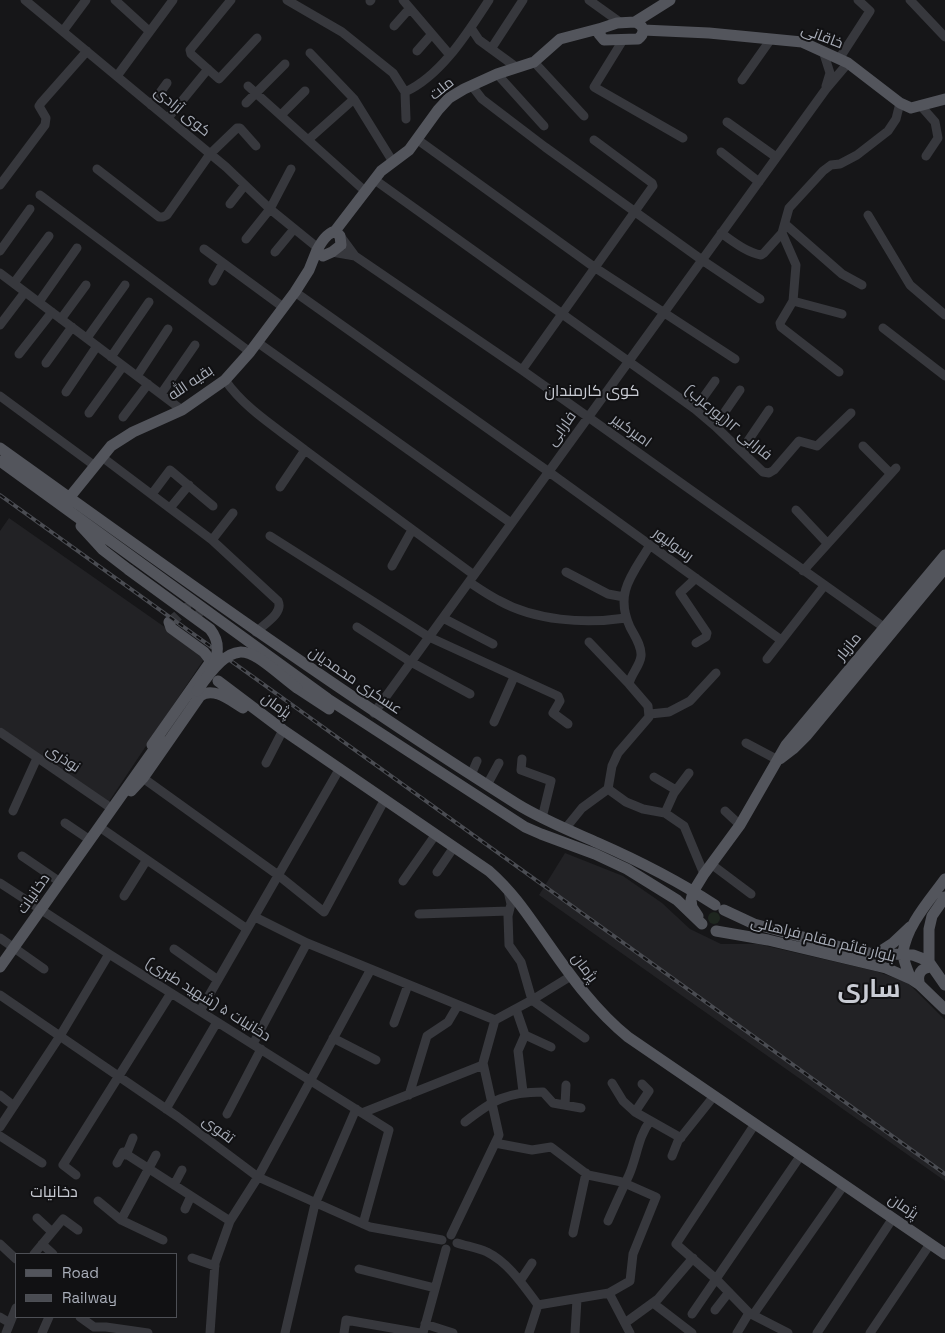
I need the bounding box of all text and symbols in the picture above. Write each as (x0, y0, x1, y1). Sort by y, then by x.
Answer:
street label: خاقانی (798, 21, 846, 53)
street label: ملت (426, 74, 458, 104)
street label: کوی آزادی (150, 83, 214, 141)
street label: بقیه الله (165, 361, 217, 405)
street label: فارابی ۱۲(پورعرب) (681, 381, 775, 465)
district label: کوی کارمندان (544, 382, 640, 402)
street label: فارابی (543, 408, 581, 450)
street label: امیرکبیر (607, 410, 655, 452)
street label: رسولپور (649, 524, 697, 566)
street label: مازیار (832, 630, 866, 664)
street label: عسکری محمدیان (305, 643, 405, 719)
street label: پژمان (258, 689, 294, 723)
street label: نوذری (43, 741, 83, 777)
street label: دخانیات (14, 871, 54, 917)
street label: بلوار قائم مقام فراهانی (749, 913, 897, 967)
street label: پژمان (567, 950, 601, 986)
street label: دخانیات ۵ (شهید طبری) (142, 954, 274, 1046)
district label: ساری (838, 975, 900, 1005)
street label: تقوی (198, 1112, 238, 1148)
district label: دخانیات (30, 1183, 78, 1203)
street label: پژمان (884, 1190, 922, 1224)
legend (15, 1253, 178, 1318)
text: Road (62, 1263, 99, 1282)
text: Railway (62, 1288, 117, 1307)

